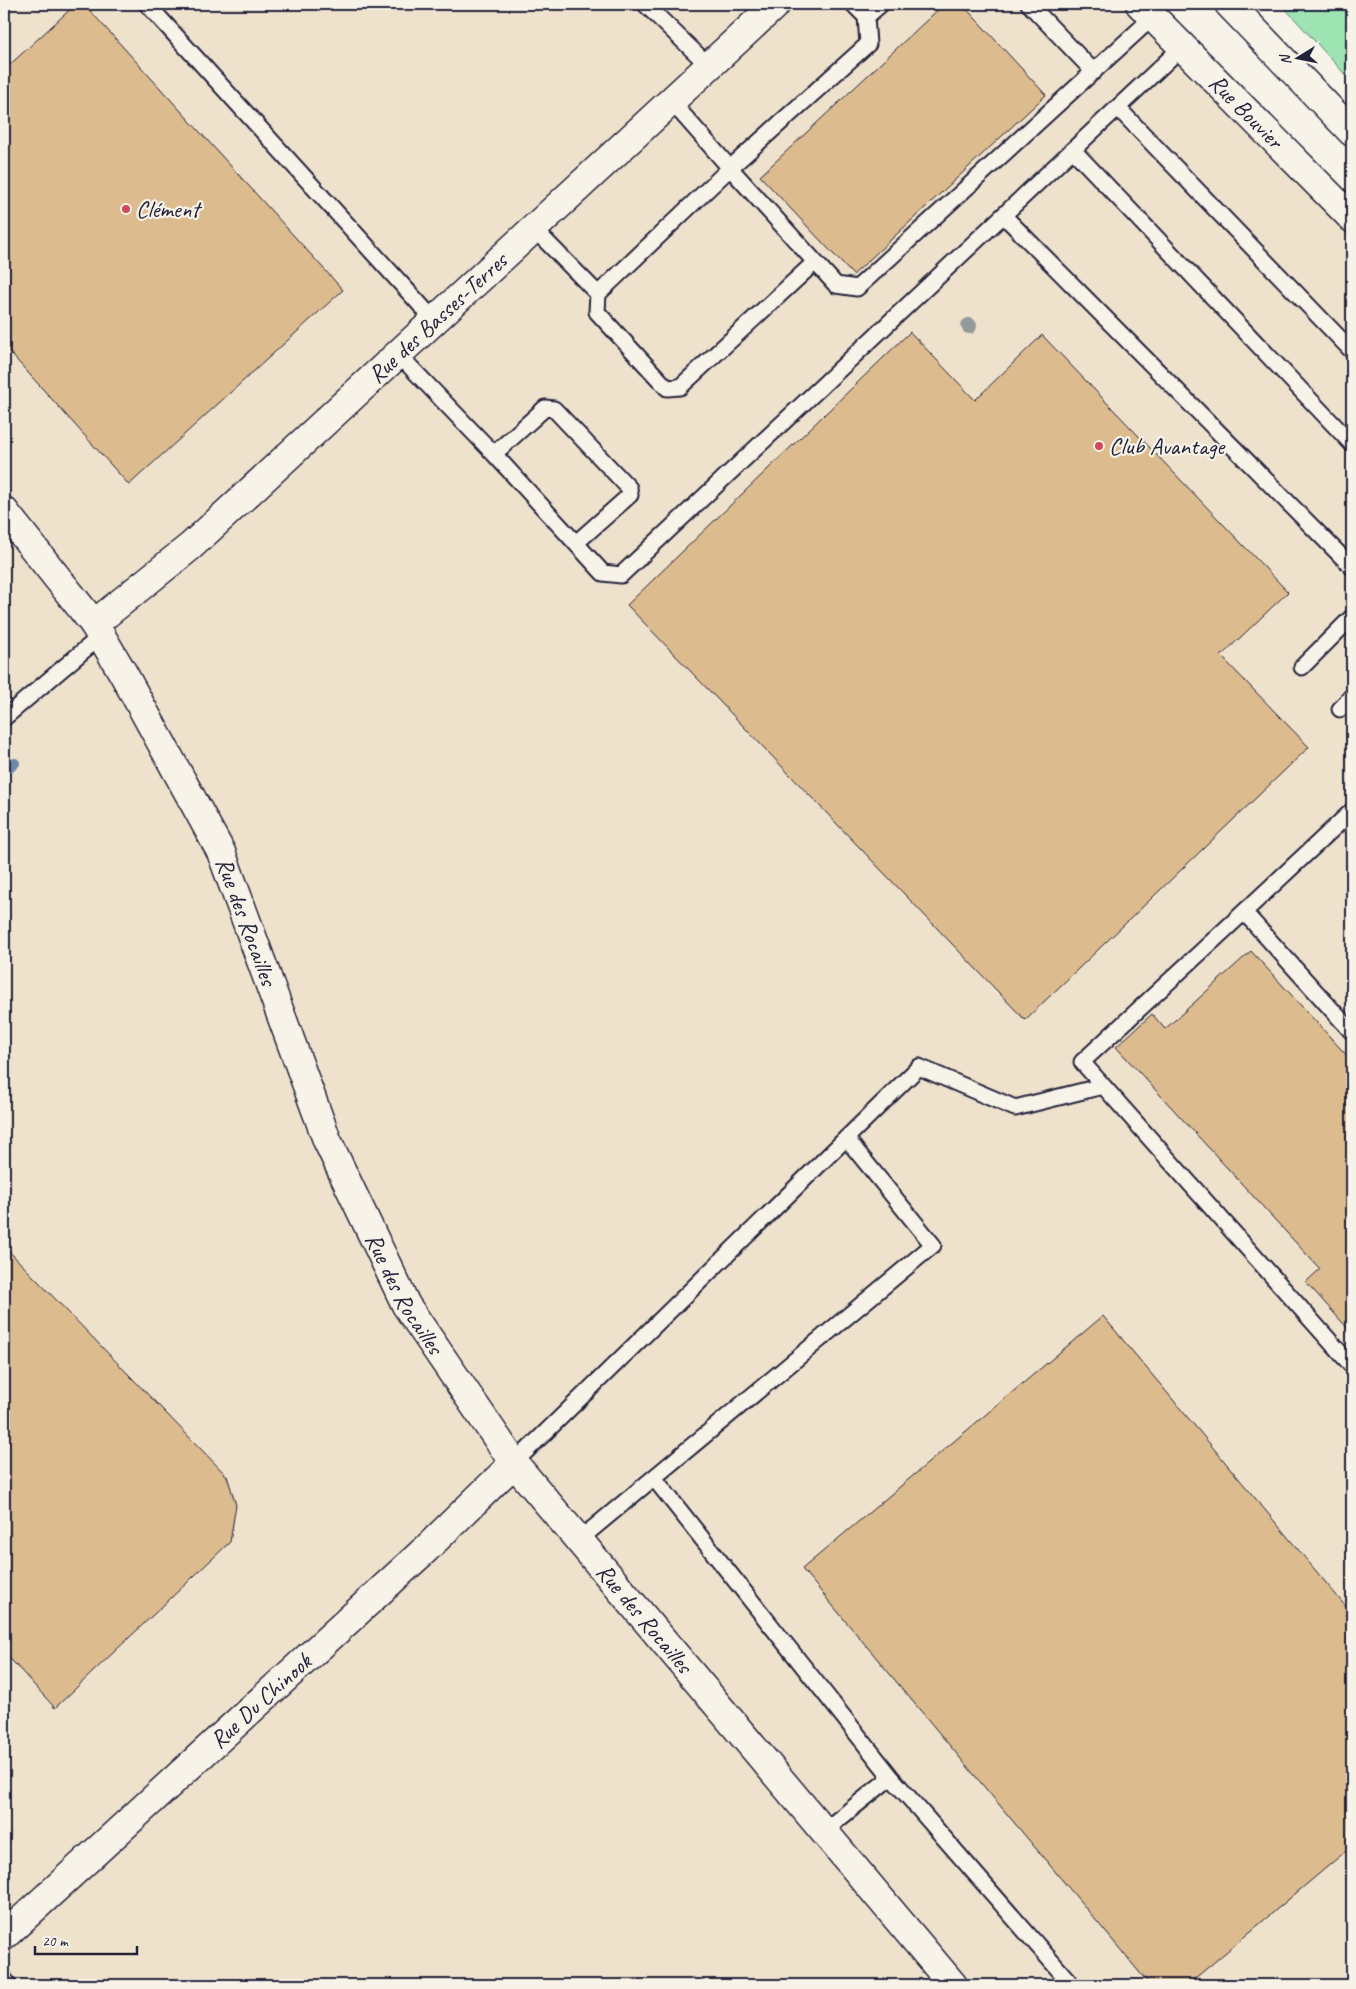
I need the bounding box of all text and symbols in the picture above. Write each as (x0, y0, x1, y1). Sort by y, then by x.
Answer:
north arrow (1274, 32, 1324, 82)
text: N (1276, 52, 1295, 66)
street label: Rue Bouvier (1203, 68, 1291, 157)
place label: Clément (136, 194, 202, 224)
marker: Clément (120, 203, 132, 215)
street label: Rue des Basses-Terres (362, 245, 515, 389)
place label: Club Avantage (1109, 431, 1226, 461)
marker: Club Avantage (1093, 440, 1105, 452)
street label: Rue des Rocailles (209, 853, 284, 991)
street label: Rue des Rocailles (359, 1228, 451, 1361)
street label: Rue des Rocailles (590, 1557, 700, 1681)
street label: Rue Du Chinook (204, 1645, 319, 1755)
scale bar (35, 1924, 138, 1956)
text: 20 m (42, 1932, 69, 1951)

